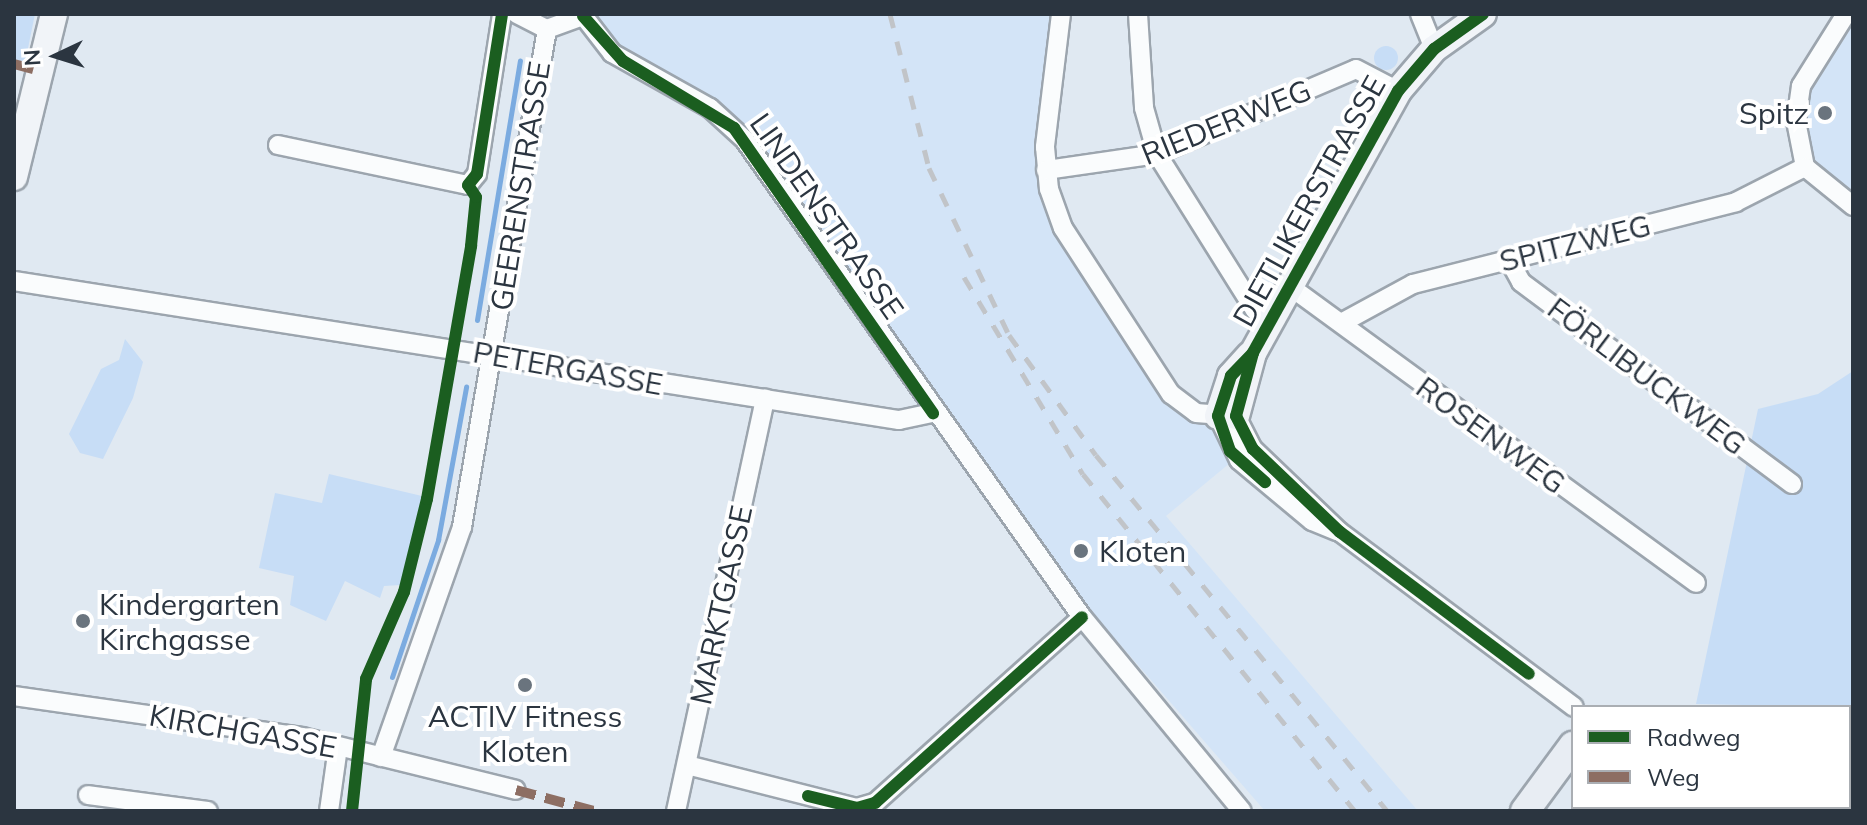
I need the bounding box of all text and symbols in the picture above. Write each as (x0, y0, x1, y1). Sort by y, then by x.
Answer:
north arrow (16, 16, 96, 96)
text: N (18, 48, 47, 67)
street label: GEERENSTRASSE (483, 59, 557, 313)
street label: DIETLIKERSTRASSE (1225, 70, 1393, 332)
street label: RIEDERWEG (1136, 72, 1316, 172)
place label: Spitz (1739, 95, 1809, 131)
marker: Spitz (1816, 104, 1834, 122)
street label: LINDENSTRASSE (743, 106, 911, 326)
street label: SPITZWEG (1496, 207, 1654, 279)
street label: FÖRLIBUCKWEG (1541, 290, 1753, 462)
street label: PETERGASSE (470, 334, 666, 402)
street label: ROSENWEG (1409, 369, 1573, 501)
street label: MARKTGASSE (682, 502, 760, 708)
place label: Kloten (1099, 533, 1186, 569)
marker: Kloten (1070, 540, 1092, 562)
place label: Kindergarten Kirchgasse (99, 586, 280, 656)
marker: Kindergarten Kirchgasse (74, 612, 92, 630)
marker: ACTIV Fitness Kloten (516, 676, 534, 694)
street label: KIRCHGASSE (146, 697, 340, 765)
place label: ACTIV Fitness Kloten (428, 698, 622, 768)
legend (1571, 705, 1851, 809)
text: Radweg (1647, 722, 1741, 752)
text: Weg (1647, 762, 1700, 792)

